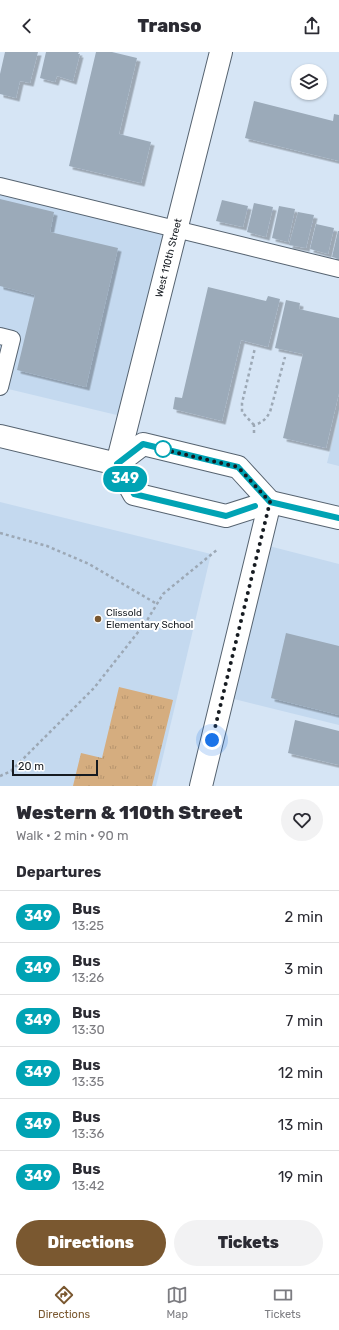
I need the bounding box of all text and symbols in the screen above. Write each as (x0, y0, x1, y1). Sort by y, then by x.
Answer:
icon: back (16, 15, 38, 37)
text: Transo (138, 15, 201, 37)
icon: share (301, 15, 323, 37)
map controls (291, 64, 327, 100)
button: layers (291, 64, 327, 100)
street label: West 110th Street (153, 217, 185, 299)
unlabelled marker (154, 440, 172, 458)
line badge: 349 (102, 466, 148, 492)
text: 349 (111, 470, 139, 487)
place label: Clissold Elementary School (106, 607, 193, 631)
marker: Clissold Elementary School (93, 614, 103, 624)
your location (202, 730, 222, 750)
scale bar (12, 758, 98, 777)
text: 20 m (18, 760, 44, 773)
button: heart (281, 799, 323, 841)
text: Western & 110th Street (16, 801, 243, 824)
text: Walk · 2 min · 90 m (16, 828, 128, 843)
text: Departures (16, 863, 101, 881)
text: Bus (72, 900, 100, 918)
text: 349 (24, 908, 52, 925)
text: 2 min (284, 908, 323, 926)
text: 13:25 (72, 918, 104, 933)
text: Bus (72, 952, 100, 970)
text: 349 (24, 960, 52, 977)
text: 3 min (284, 960, 323, 978)
text: 13:26 (72, 970, 104, 985)
text: Bus (72, 1004, 100, 1022)
text: 349 (24, 1012, 52, 1029)
text: 7 min (286, 1012, 323, 1030)
text: 13:30 (72, 1022, 105, 1037)
text: Bus (72, 1056, 100, 1074)
text: 349 (24, 1064, 52, 1081)
text: 12 min (278, 1064, 323, 1082)
text: 13:35 (72, 1074, 104, 1089)
text: Bus (72, 1108, 100, 1126)
text: 349 (24, 1116, 52, 1133)
text: 13 min (278, 1116, 323, 1134)
text: 13:36 (72, 1126, 104, 1141)
text: Bus (72, 1160, 100, 1178)
text: 349 (24, 1168, 52, 1185)
text: 19 min (278, 1168, 323, 1186)
text: 13:42 (72, 1178, 104, 1193)
button: Directions (16, 1220, 166, 1266)
button: Tickets (174, 1220, 323, 1266)
tab: Directions (38, 1284, 90, 1321)
tab: Map (166, 1284, 188, 1321)
tab: Tickets (264, 1284, 301, 1321)

